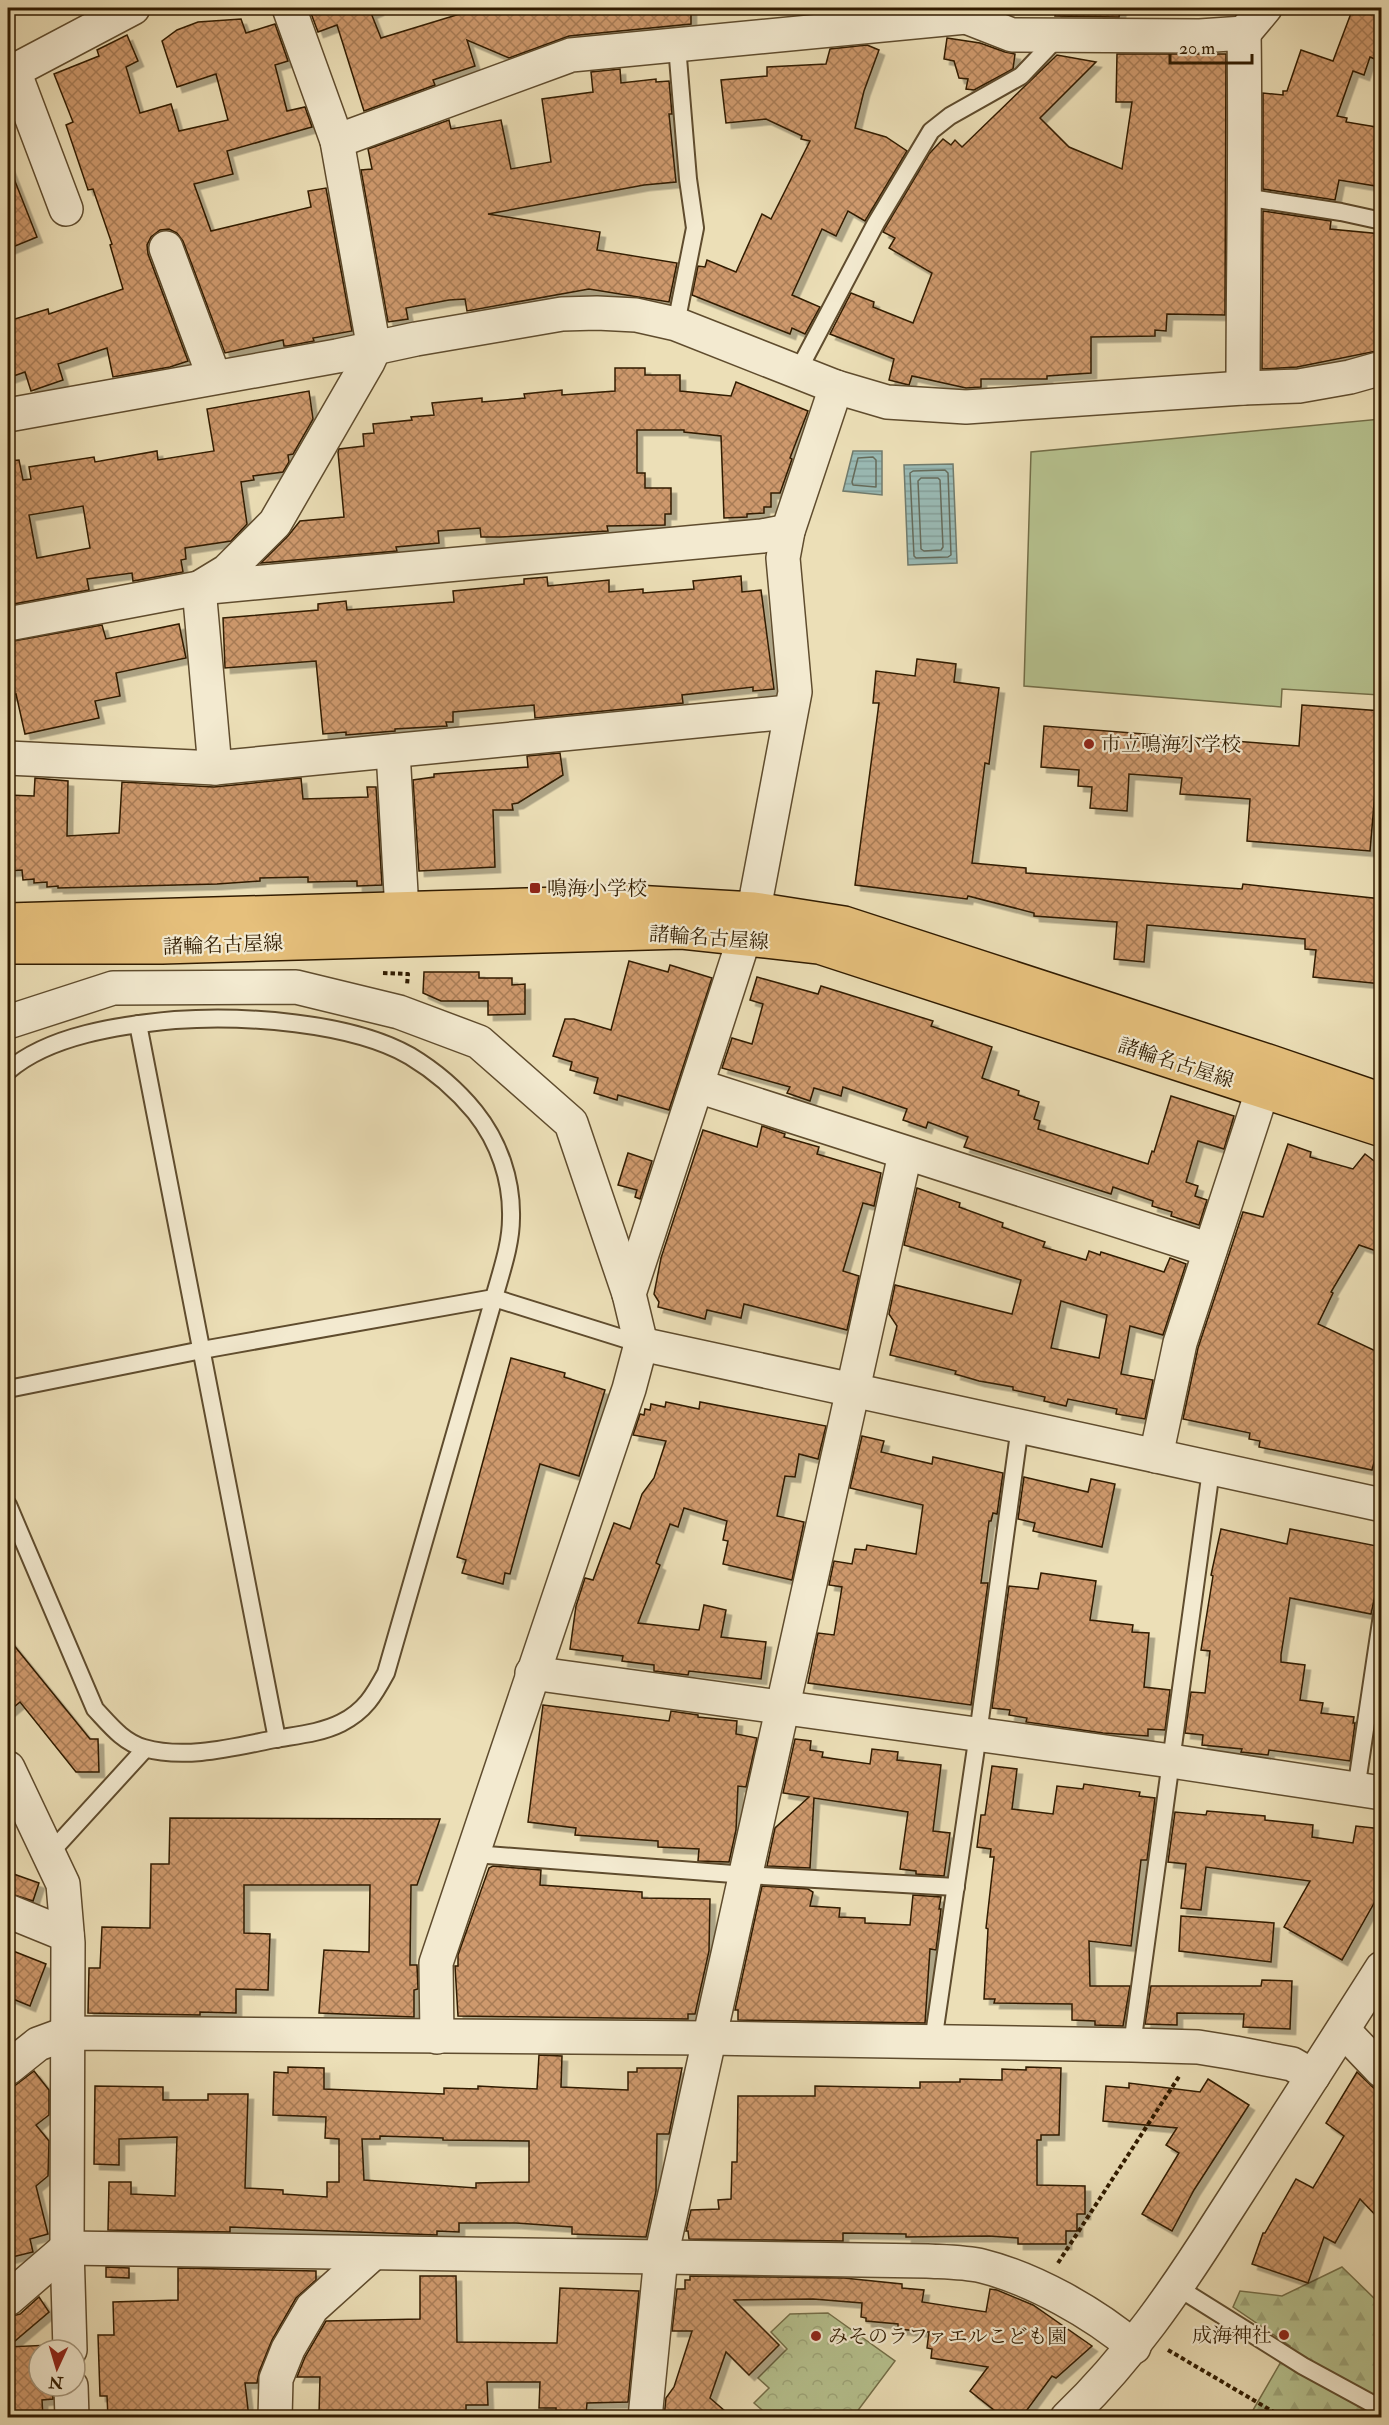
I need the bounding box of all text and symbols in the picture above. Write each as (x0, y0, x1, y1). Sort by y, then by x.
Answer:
scale bar (1170, 27, 1252, 65)
text: 20 m (1179, 37, 1215, 60)
place label: 市立鳴海小学校 (1101, 732, 1241, 757)
marker: 市立鳴海小学校 (1082, 737, 1096, 751)
place label: 鳴海小学校 (547, 876, 647, 901)
marker: 鳴海小学校 (528, 881, 542, 895)
street label: 諸輪名古屋線 (648, 921, 770, 955)
street label: 諸輪名古屋線 (163, 930, 283, 960)
street label: 諸輪名古屋線 (1115, 1033, 1237, 1093)
place label: 成海神社 (1192, 2323, 1272, 2348)
place label: みそのラファエルこども園 (828, 2324, 1068, 2349)
marker: 成海神社 (1277, 2328, 1291, 2342)
marker: みそのラファエルこども園 (809, 2329, 823, 2343)
north arrow (27, 2338, 87, 2398)
text: N (48, 2371, 65, 2393)

